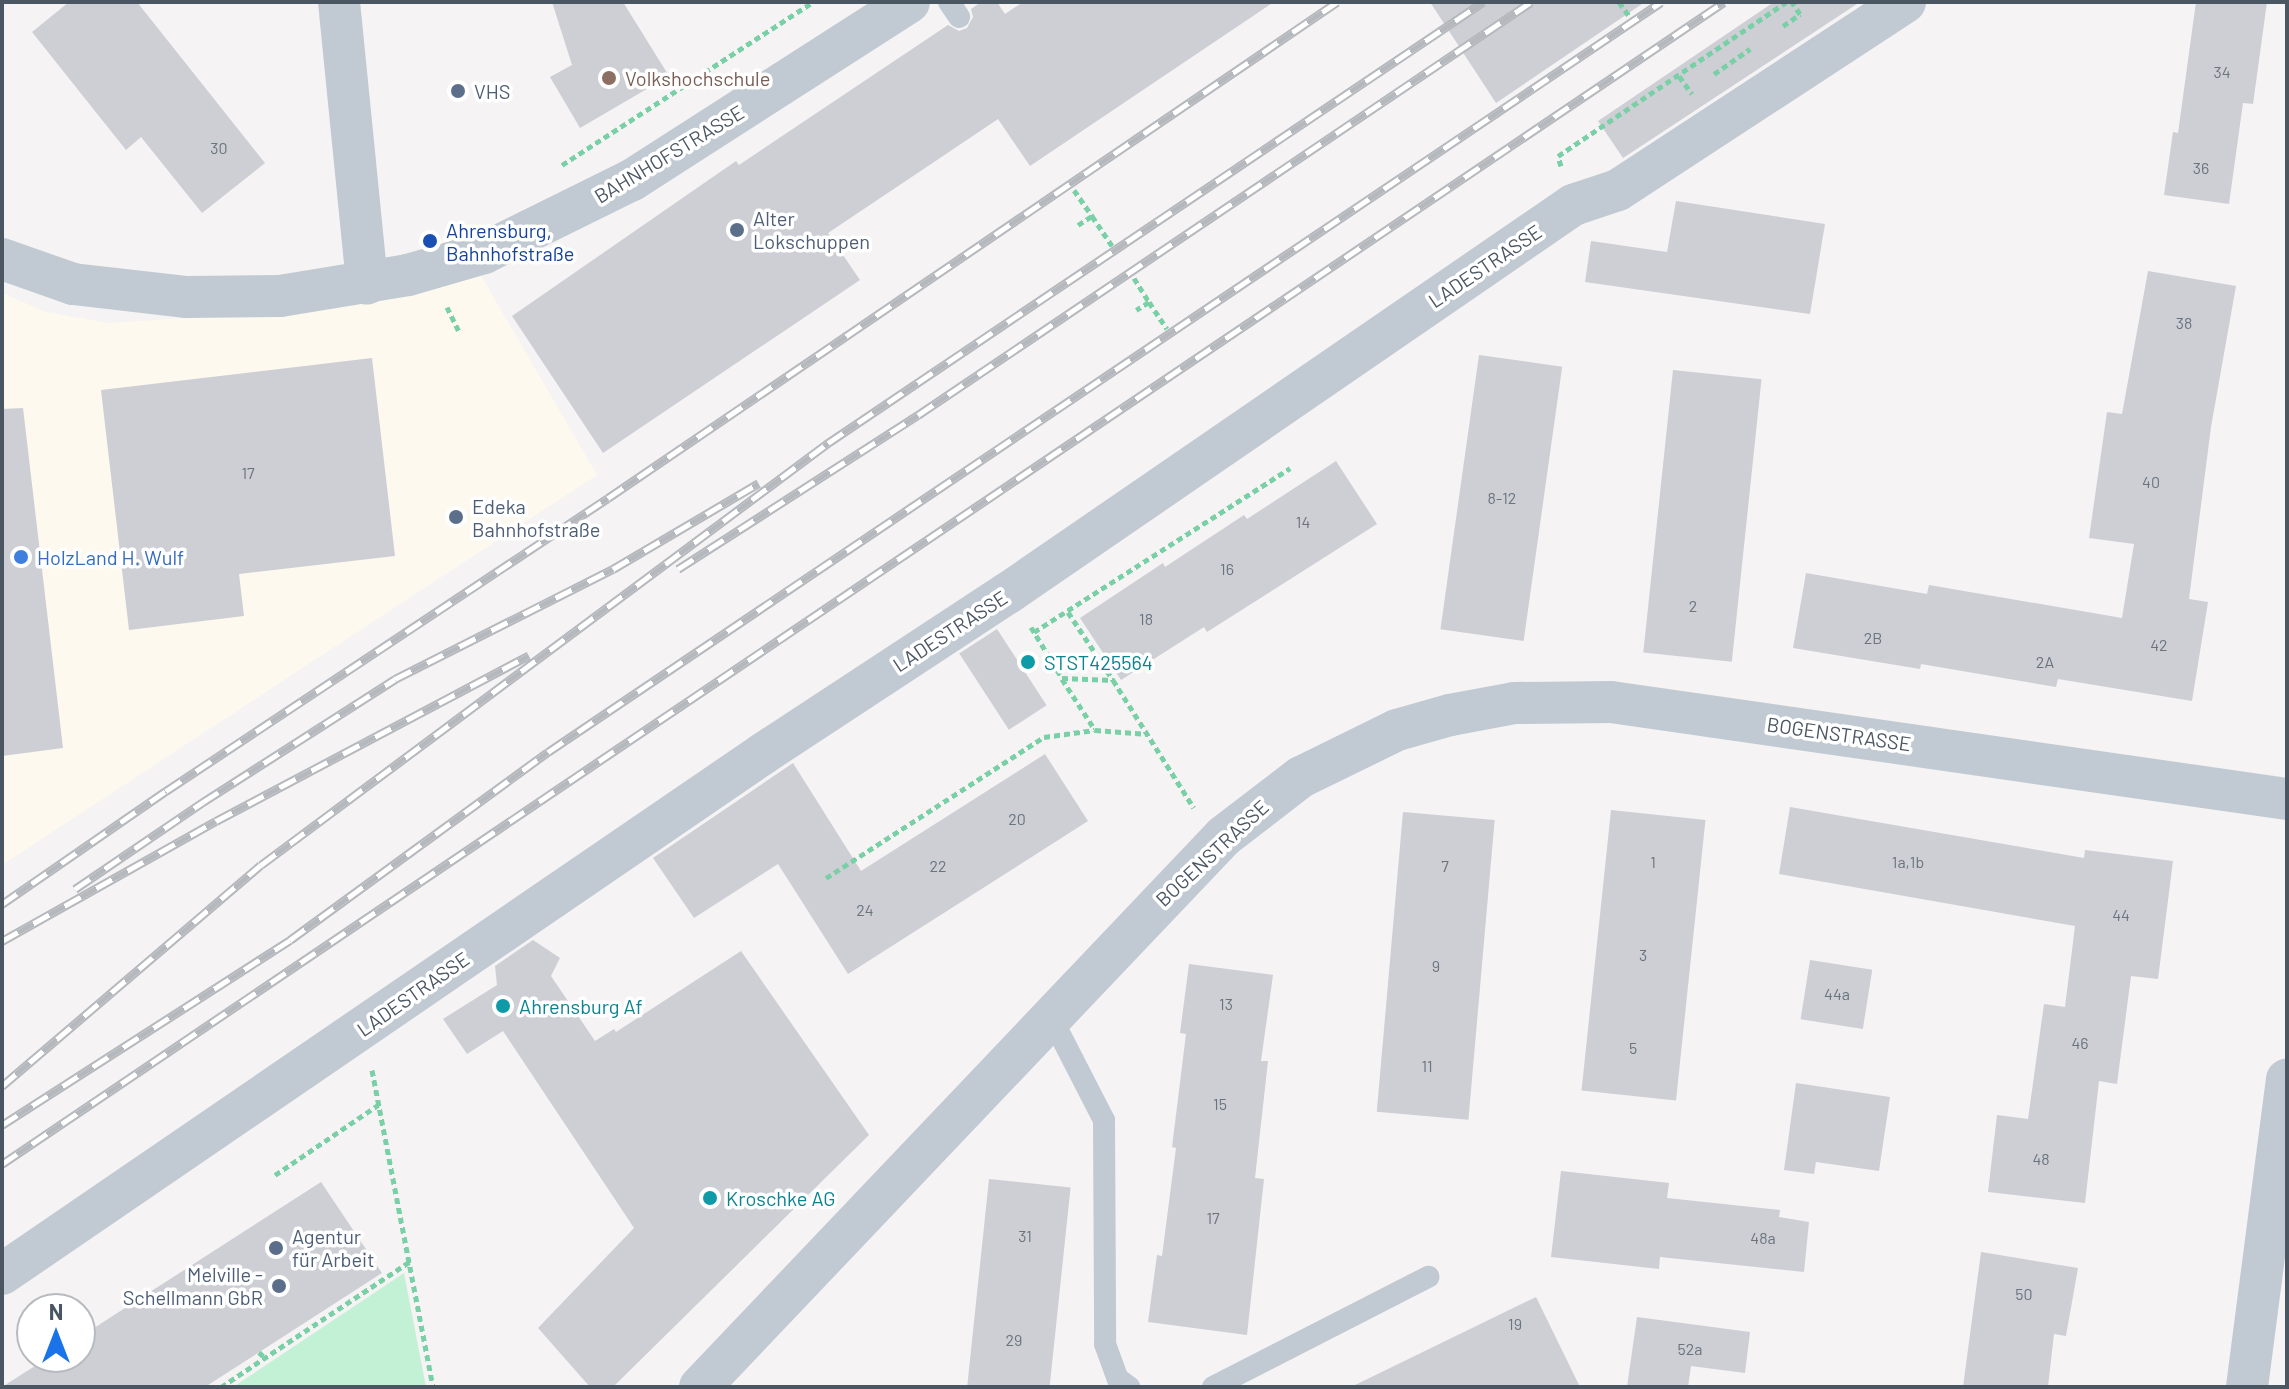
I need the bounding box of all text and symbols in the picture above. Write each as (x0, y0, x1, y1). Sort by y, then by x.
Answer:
house number: 34 (2213, 62, 2231, 82)
place label: Volkshochschule (625, 66, 770, 90)
marker: Volkshochschule (600, 69, 618, 87)
place label: VHS (474, 79, 511, 103)
marker: VHS (449, 82, 467, 100)
street label: BAHNHOFSTRASSE (590, 100, 748, 208)
house number: 30 (210, 138, 228, 158)
house number: 36 (2193, 158, 2209, 178)
place label: Alter Lokschuppen (753, 206, 870, 253)
place label: Ahrensburg, Bahnhofstraße (446, 218, 575, 265)
street label: LADESTRASSE (1424, 219, 1546, 313)
marker: Alter Lokschuppen (728, 221, 746, 239)
marker: Ahrensburg, Bahnhofstraße (421, 232, 439, 250)
house number: 38 (2176, 313, 2192, 333)
house number: 17 (241, 463, 255, 483)
house number: 40 (2142, 472, 2160, 492)
house number: 8-12 (1488, 488, 1516, 508)
place label: Edeka Bahnhofstraße (472, 494, 601, 541)
marker: Edeka Bahnhofstraße (447, 508, 465, 526)
house number: 14 (1296, 512, 1310, 532)
place label: HolzLand H. Wulf (37, 545, 184, 569)
marker: HolzLand H. Wulf (12, 548, 30, 566)
house number: 16 (1220, 559, 1234, 579)
street label: LADESTRASSE (888, 585, 1012, 677)
house number: 2 (1689, 596, 1697, 616)
house number: 18 (1139, 609, 1153, 629)
house number: 2B (1864, 628, 1882, 648)
house number: 42 (2150, 635, 2168, 655)
place label: STST425564 (1044, 650, 1153, 674)
house number: 2A (2036, 652, 2054, 672)
marker: STST425564 (1019, 653, 1037, 671)
street label: BOGENSTRASSE (1765, 712, 1913, 756)
street label: BOGENSTRASSE (1151, 795, 1273, 911)
house number: 20 (1008, 809, 1026, 829)
house number: 1 (1650, 852, 1656, 872)
house number: 1a,1b (1892, 852, 1924, 872)
house number: 22 (929, 856, 947, 876)
house number: 7 (1441, 856, 1449, 876)
house number: 24 (856, 900, 874, 920)
house number: 44 (2112, 905, 2130, 925)
house number: 3 (1639, 945, 1647, 965)
street label: LADESTRASSE (352, 947, 474, 1041)
house number: 9 (1432, 956, 1440, 976)
house number: 44a (1824, 984, 1850, 1004)
place label: Ahrensburg Af (519, 994, 643, 1018)
house number: 13 (1219, 994, 1233, 1014)
marker: Ahrensburg Af (494, 997, 512, 1015)
house number: 46 (2071, 1033, 2089, 1053)
house number: 5 (1629, 1038, 1637, 1058)
house number: 11 (1421, 1056, 1433, 1076)
house number: 15 (1213, 1094, 1227, 1114)
house number: 48 (2032, 1149, 2050, 1169)
place label: Kroschke AG (726, 1186, 836, 1210)
marker: Kroschke AG (701, 1189, 719, 1207)
house number: 17 (1206, 1208, 1220, 1228)
place label: Agentur für Arbeit (292, 1224, 374, 1271)
house number: 31 (1018, 1226, 1032, 1246)
house number: 48a (1750, 1228, 1776, 1248)
marker: Agentur für Arbeit (267, 1239, 285, 1257)
place label: Melville - Schellmann GbR (123, 1262, 263, 1309)
marker: Melville - Schellmann GbR (270, 1277, 288, 1295)
house number: 50 (2015, 1284, 2033, 1304)
north arrow (16, 1293, 96, 1373)
text: N (49, 1298, 63, 1324)
house number: 19 (1508, 1314, 1522, 1334)
house number: 29 (1006, 1330, 1022, 1350)
house number: 52a (1678, 1339, 1702, 1359)

